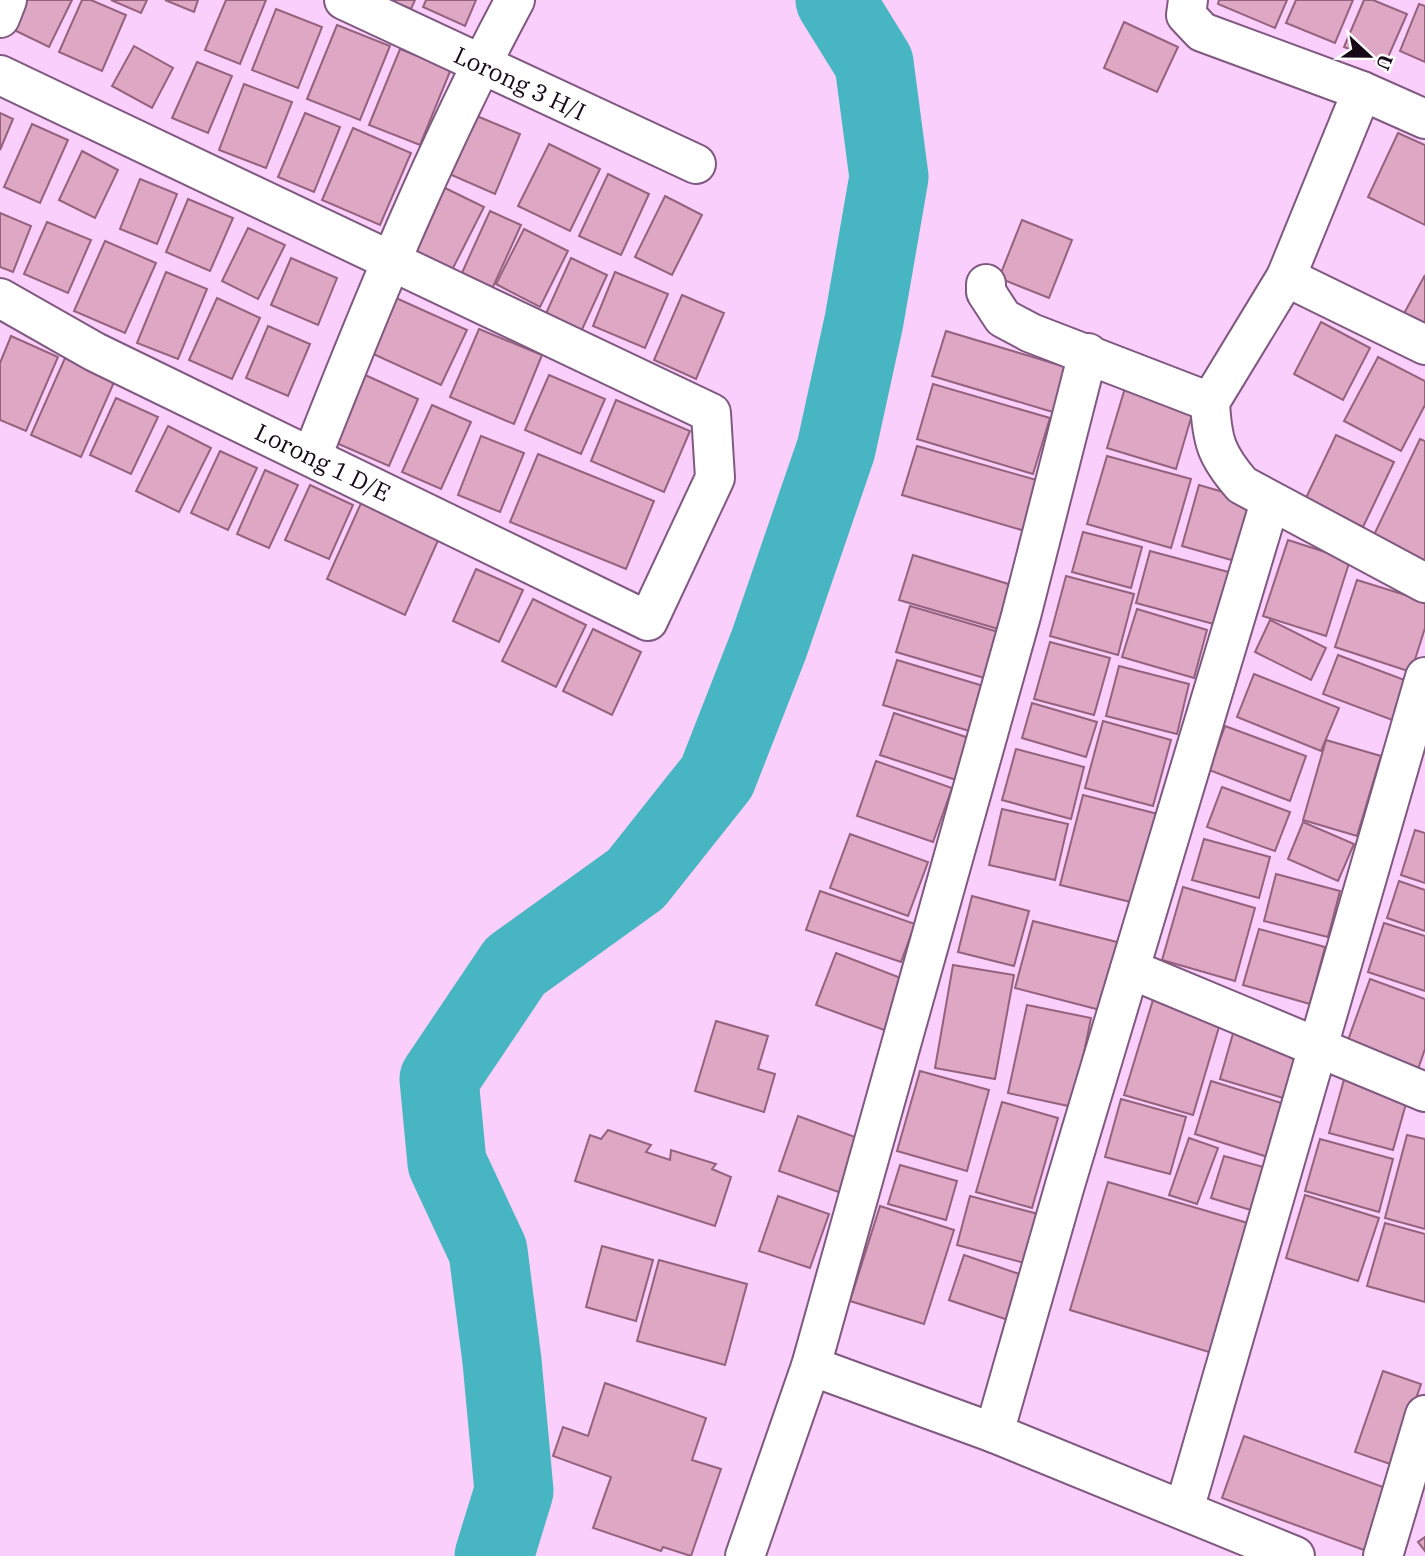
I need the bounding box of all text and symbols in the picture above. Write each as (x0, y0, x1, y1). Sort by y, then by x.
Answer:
north arrow (1334, 21, 1404, 91)
street label: Lorong 3 H/I (449, 39, 591, 127)
text: U (1371, 51, 1399, 74)
street label: Lorong 1 D/E (250, 415, 396, 509)

